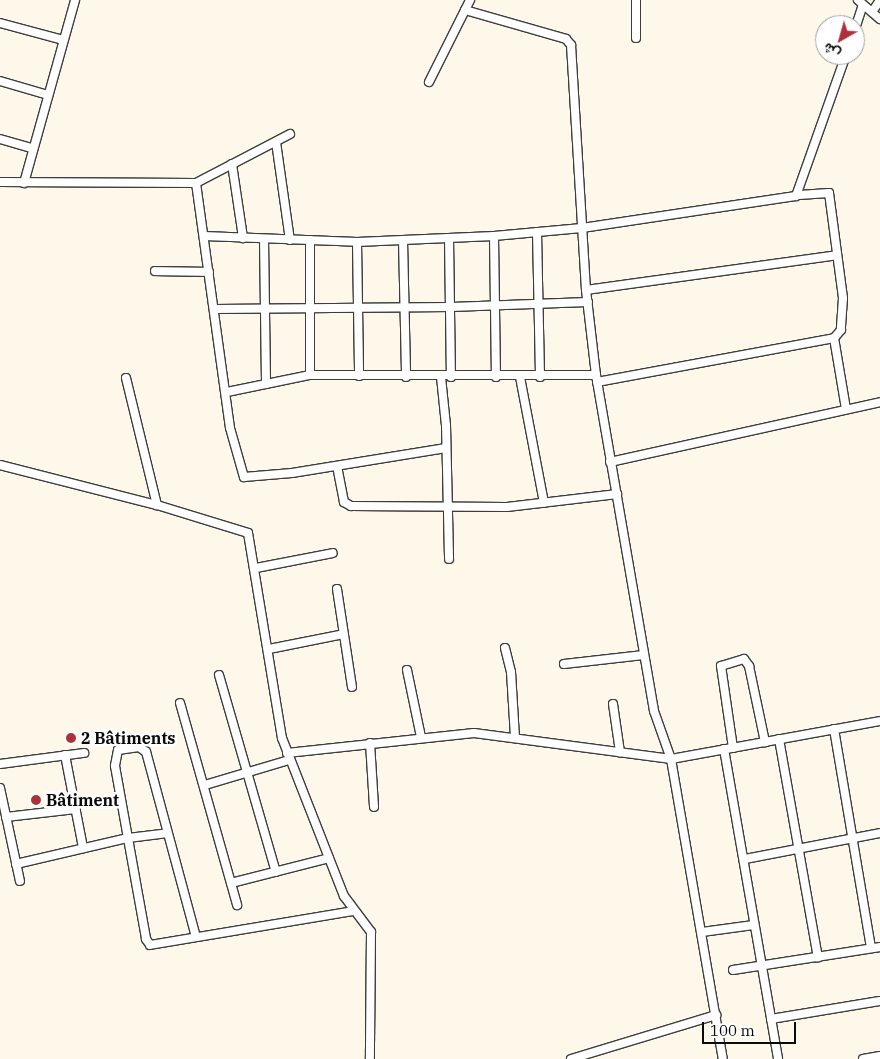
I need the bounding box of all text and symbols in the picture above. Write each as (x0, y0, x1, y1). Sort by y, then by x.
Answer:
north arrow (815, 15, 865, 65)
text: ش (819, 39, 844, 63)
place label: 2 Bâtiments (81, 728, 175, 748)
marker: 2 Bâtiments (65, 732, 77, 744)
place label: Bâtiment (46, 790, 119, 810)
marker: Bâtiment (30, 794, 42, 806)
scale bar (705, 1012, 799, 1044)
text: 100 m (710, 1021, 755, 1040)

